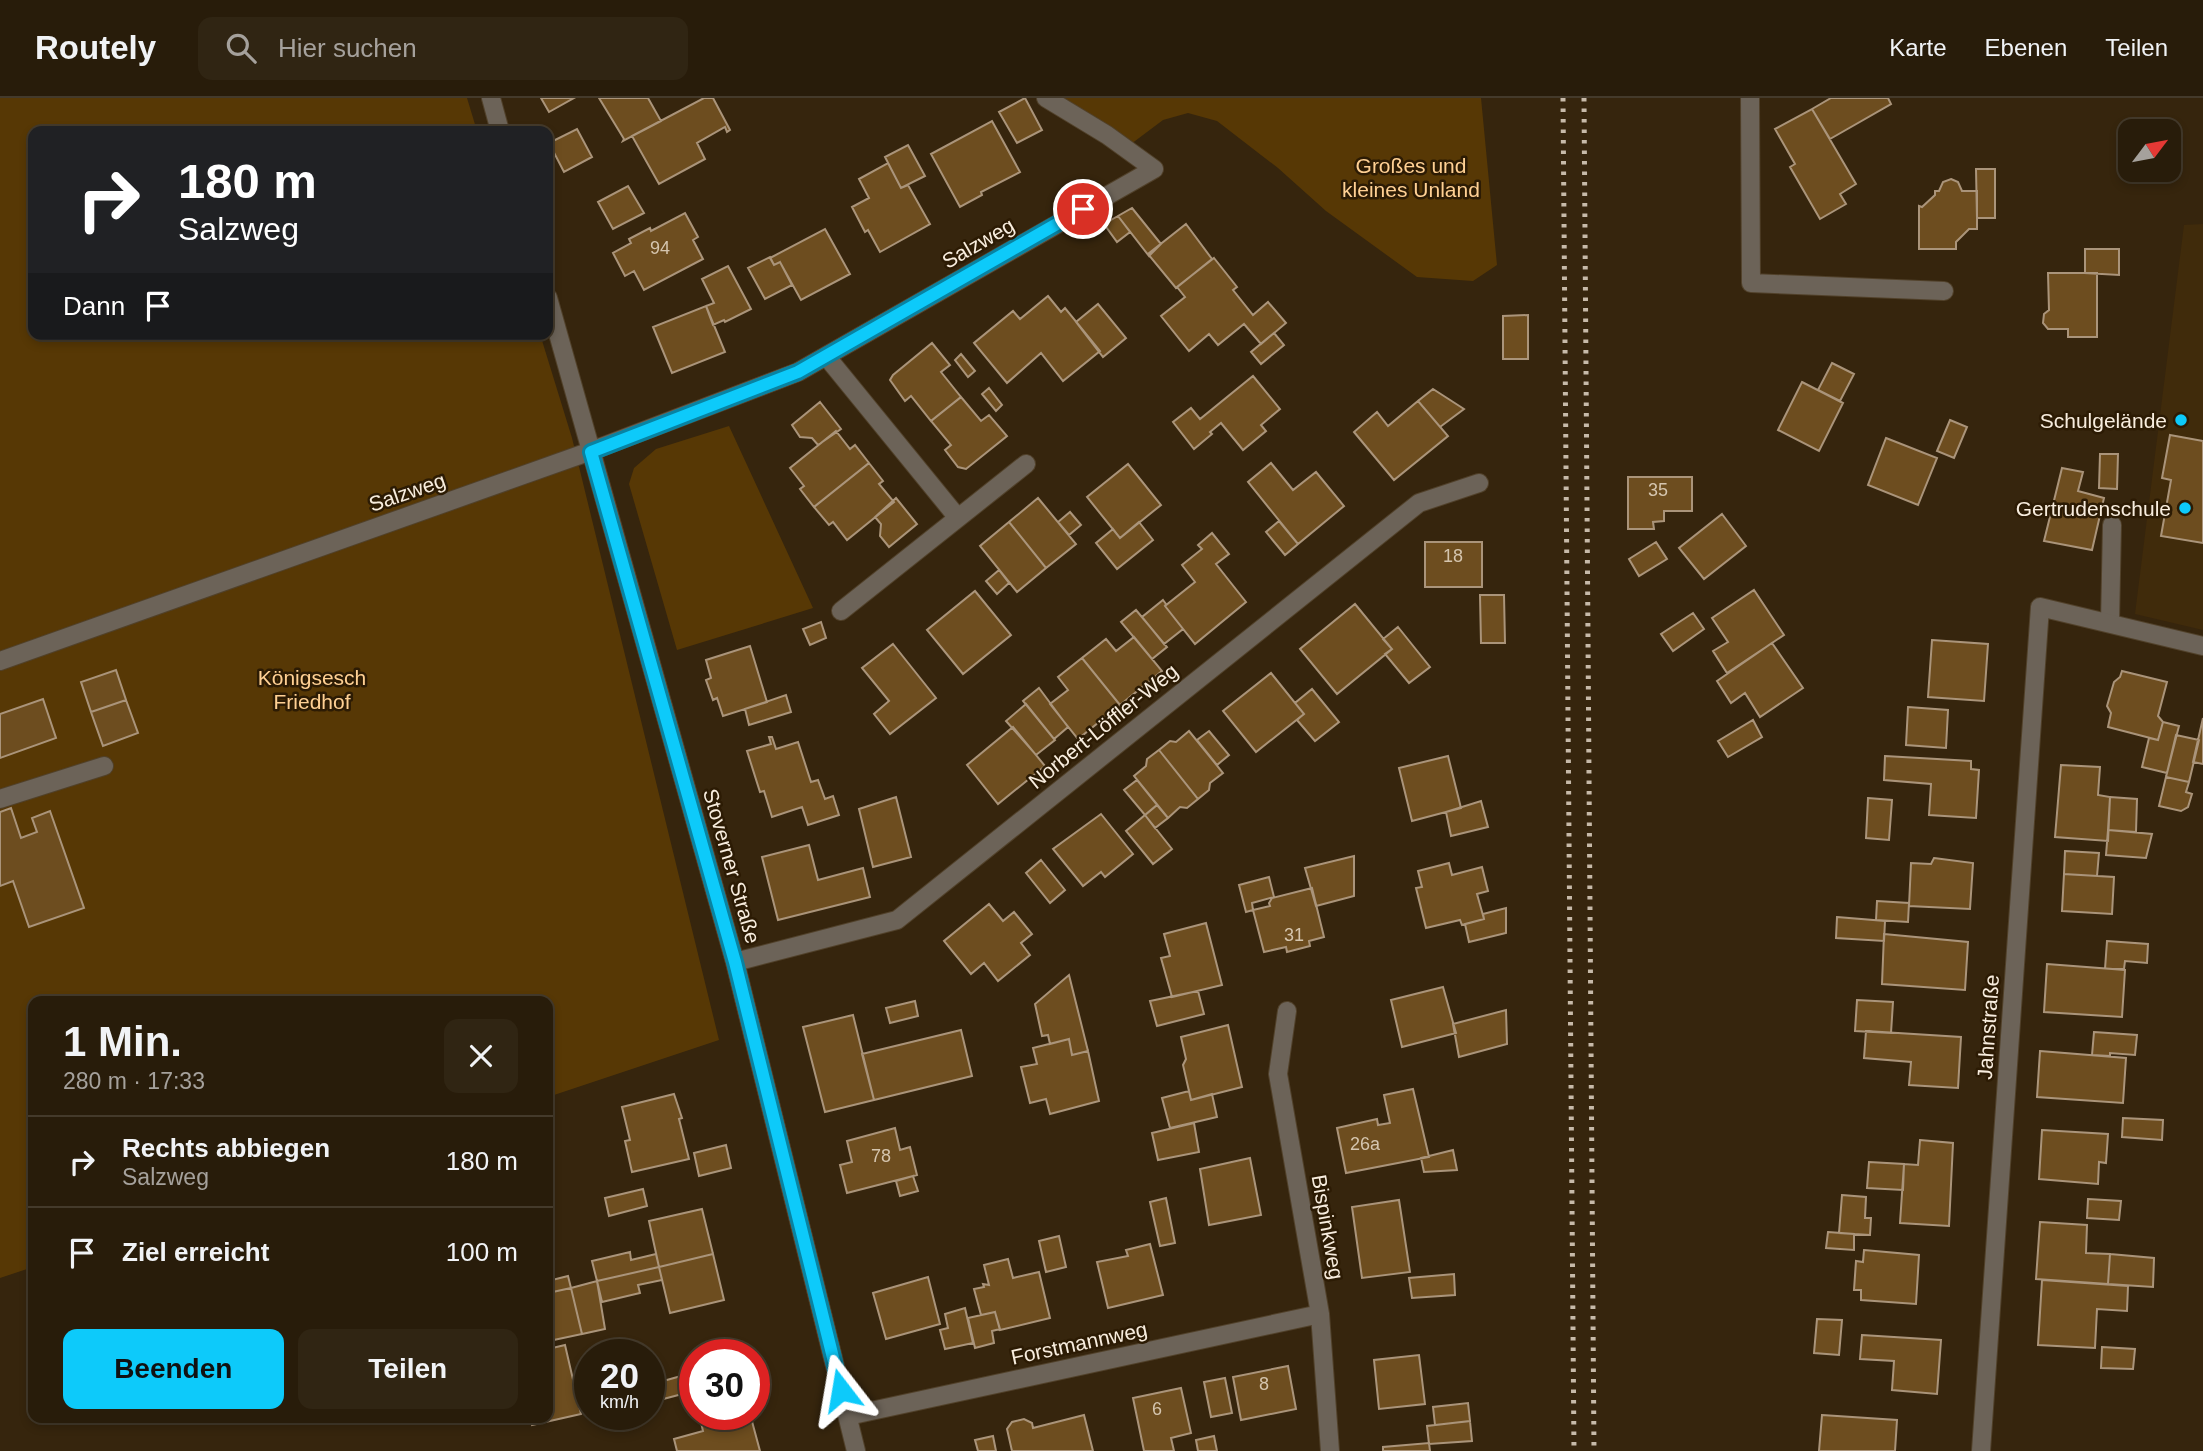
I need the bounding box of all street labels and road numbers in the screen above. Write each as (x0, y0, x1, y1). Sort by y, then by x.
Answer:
street label: Salzweg (938, 213, 1018, 273)
street label: Salzweg (366, 468, 448, 516)
street label: Norbert-Löffler-Weg (1024, 659, 1182, 793)
street label: Stoverner Straße (699, 786, 765, 946)
street label: Jahnstraße (1973, 974, 2003, 1080)
street label: Bispinkweg (1307, 1173, 1349, 1281)
street label: Forstmannweg (1009, 1317, 1149, 1369)

